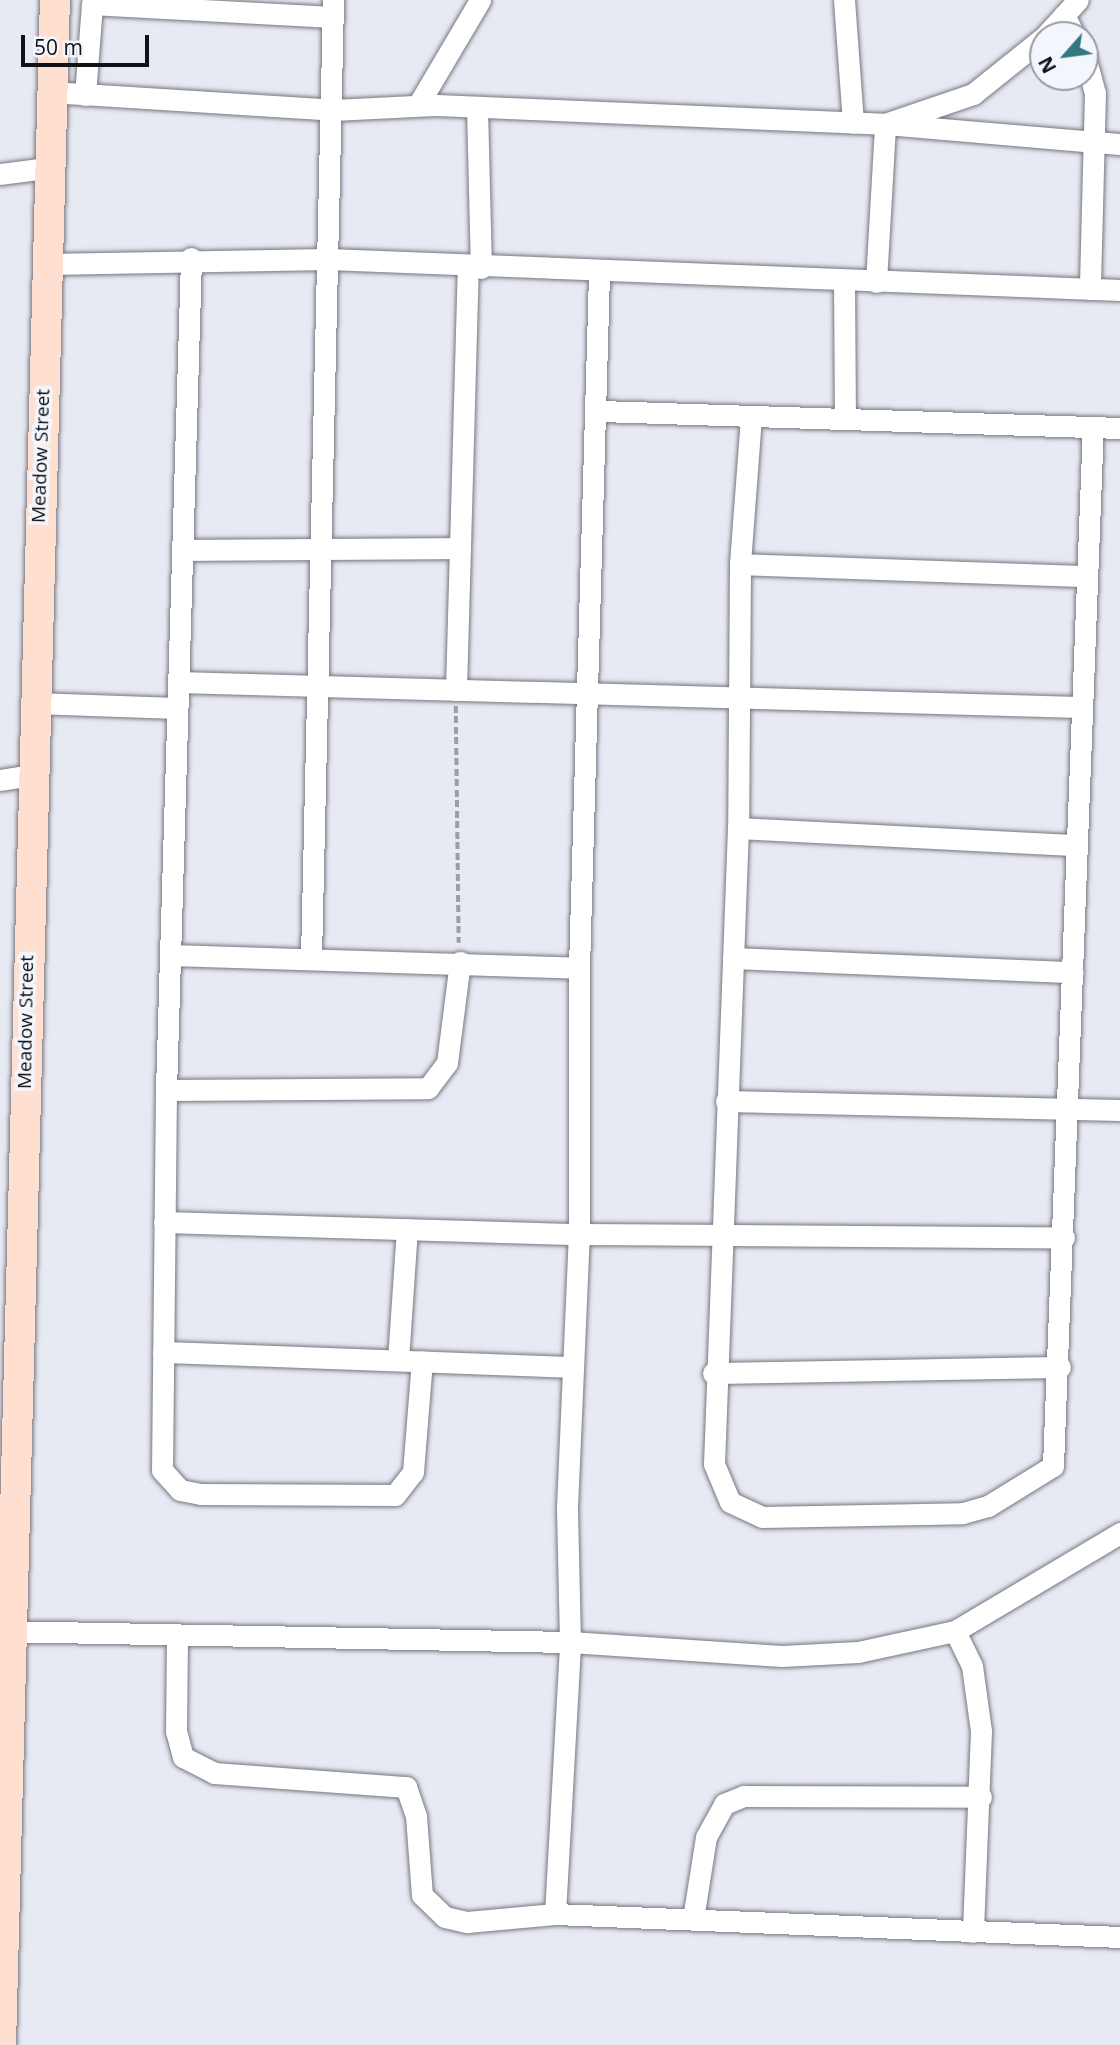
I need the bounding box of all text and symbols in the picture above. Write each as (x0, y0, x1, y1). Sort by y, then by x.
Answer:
scale bar (24, 21, 152, 65)
north arrow (1029, 21, 1099, 91)
text: 50 m (34, 33, 83, 61)
text: N (1032, 52, 1062, 78)
street label: Meadow Street (27, 389, 55, 523)
street label: Meadow Street (13, 955, 39, 1089)

